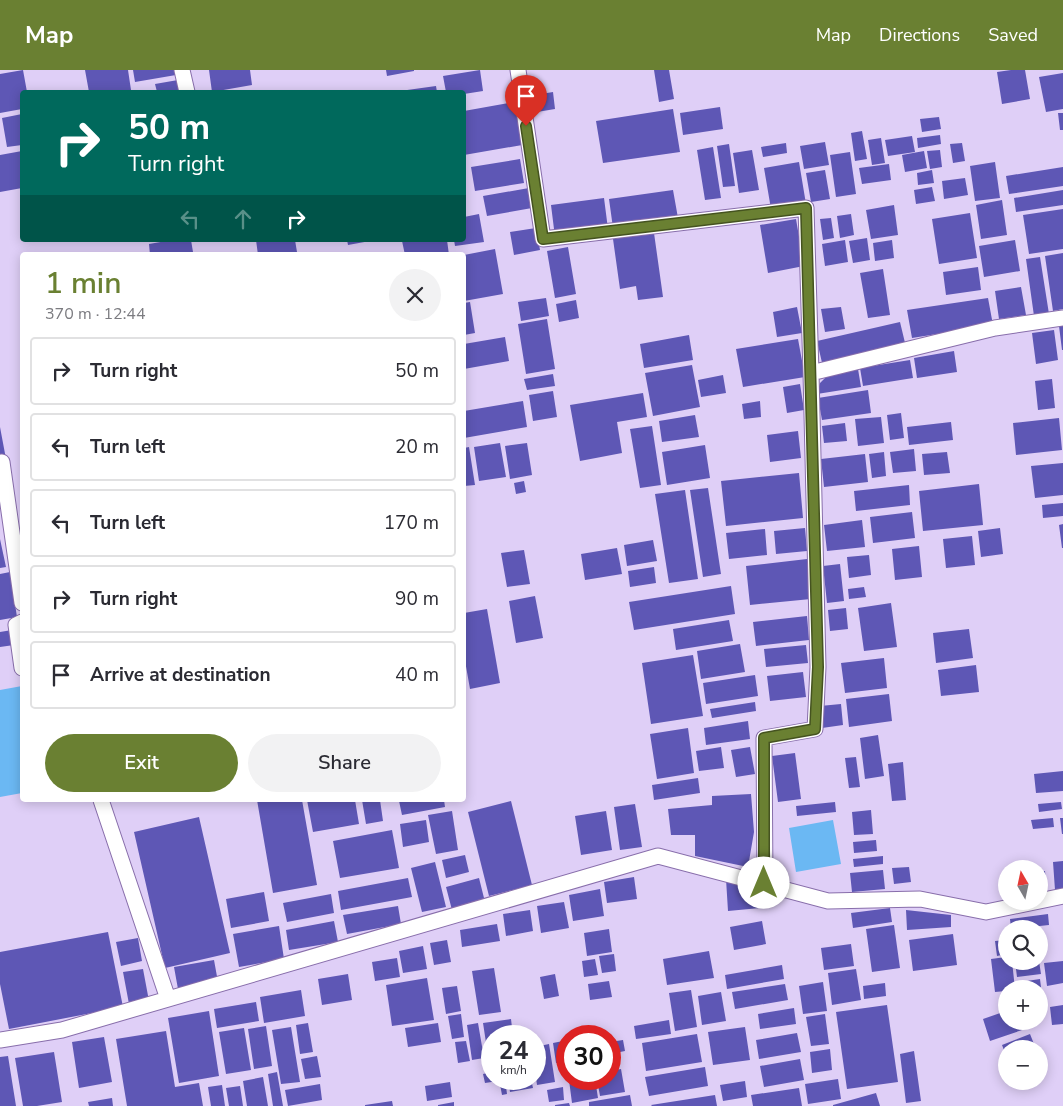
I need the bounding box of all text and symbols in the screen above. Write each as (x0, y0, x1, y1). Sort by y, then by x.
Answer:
text: Map (25, 19, 73, 51)
text: Map (816, 23, 851, 47)
text: Directions (879, 23, 960, 47)
text: Saved (988, 23, 1038, 47)
pin (505, 75, 547, 126)
icon: arrive (512, 82, 540, 110)
text: 50 m (128, 104, 210, 151)
icon: right (45, 110, 110, 175)
text: Turn right (128, 149, 224, 179)
icon: left (176, 205, 204, 233)
icon: ahead (229, 205, 257, 233)
icon: right (282, 205, 310, 233)
text: 1 min (45, 263, 121, 304)
button: close (389, 269, 441, 321)
text: 370 m · 12:44 (45, 303, 146, 325)
icon: right (47, 357, 75, 385)
text: Turn right (90, 358, 177, 384)
text: 50 m (395, 358, 439, 384)
icon: left (47, 433, 75, 461)
text: Turn left (90, 434, 165, 460)
text: 20 m (395, 434, 439, 460)
icon: left (47, 509, 75, 537)
text: Turn left (90, 510, 165, 536)
text: 170 m (384, 510, 439, 536)
icon: right (47, 585, 75, 613)
text: Turn right (90, 586, 177, 612)
text: 90 m (395, 586, 439, 612)
icon: arrive (47, 661, 75, 689)
text: Arrive at destination (90, 662, 271, 688)
text: 40 m (395, 662, 439, 688)
button: Exit (45, 734, 238, 792)
button: Share (248, 734, 441, 792)
position arrow (737, 856, 789, 908)
north arrow (998, 860, 1048, 910)
map controls (998, 860, 1048, 1090)
button: search (998, 920, 1048, 970)
button: + (998, 980, 1048, 1030)
speed limit sign: 30 (556, 1025, 621, 1090)
text: 24 (498, 1034, 529, 1068)
button: − (998, 1040, 1048, 1090)
text: km/h (500, 1062, 527, 1078)

